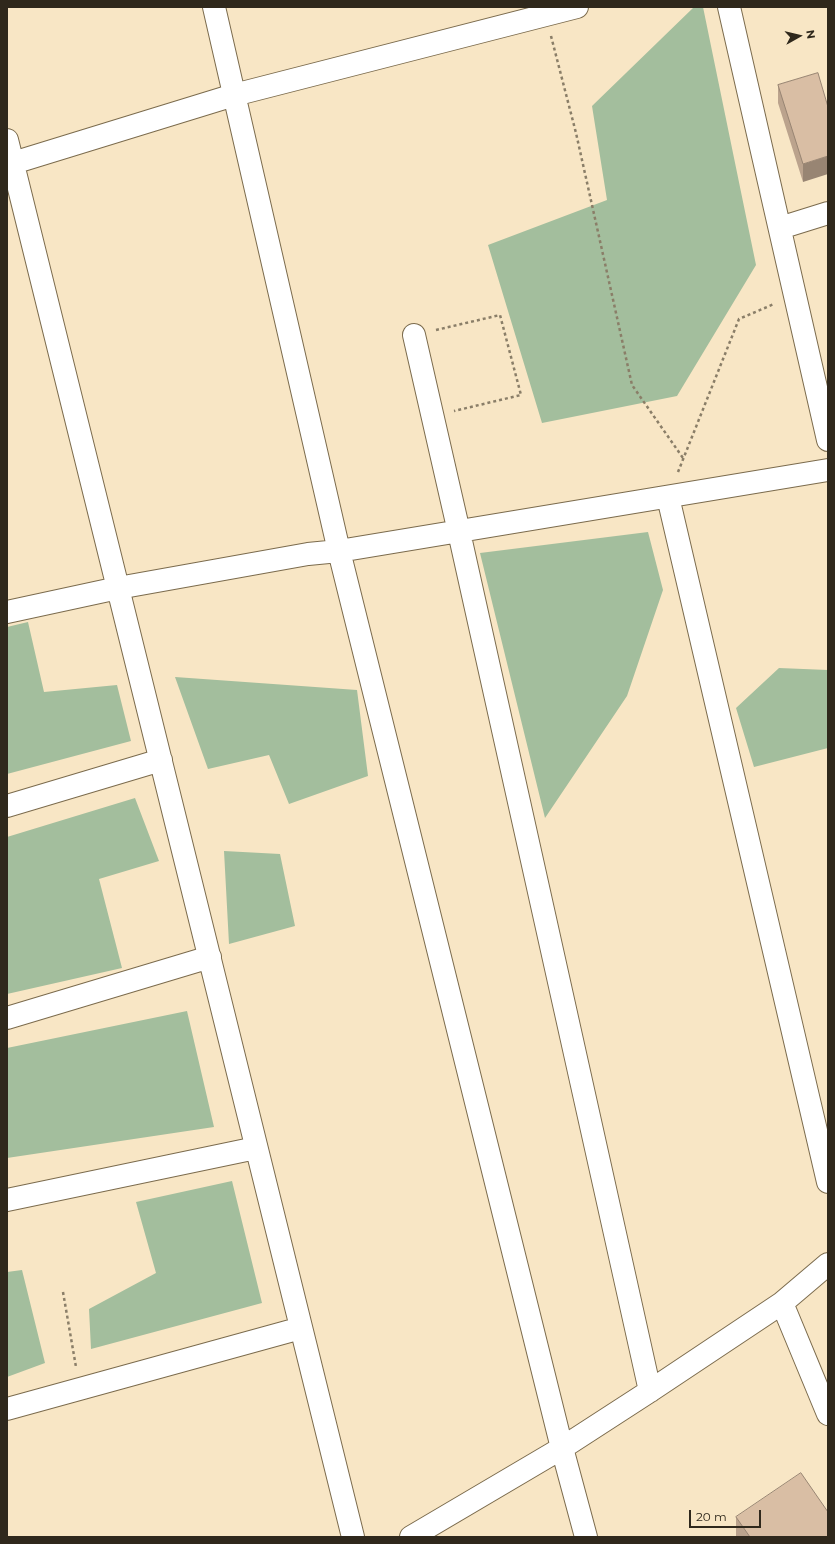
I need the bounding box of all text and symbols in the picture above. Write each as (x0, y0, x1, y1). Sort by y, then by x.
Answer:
north arrow (779, 16, 819, 56)
text: N (803, 29, 818, 40)
scale bar (691, 1502, 763, 1528)
text: 20 m (696, 1509, 727, 1524)

